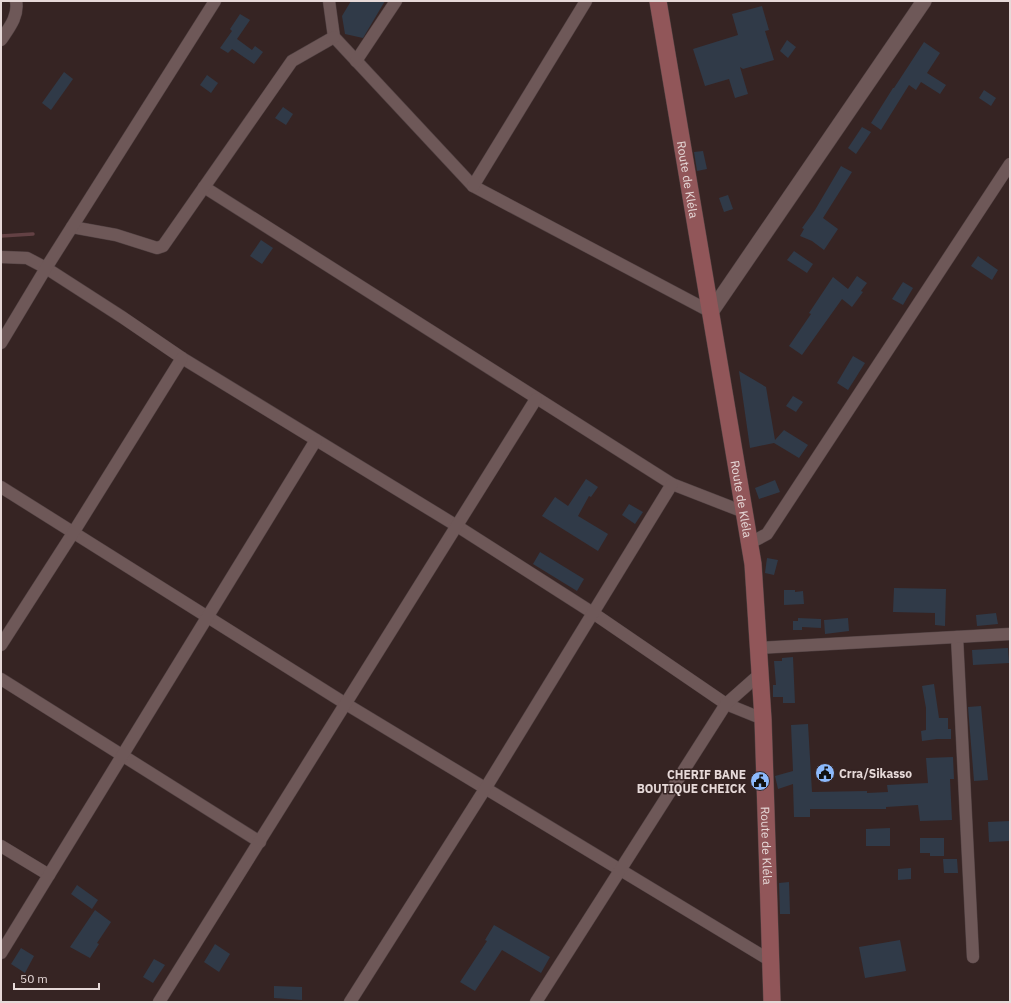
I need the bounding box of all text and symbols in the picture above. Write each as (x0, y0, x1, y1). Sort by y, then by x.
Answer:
street label: Route de Kléla (674, 140, 702, 220)
street label: Route de Kléla (728, 459, 756, 539)
public building icon: Crra/Sikasso (814, 762, 836, 784)
place label: Crra/Sikasso (839, 766, 912, 781)
place label: CHERIF BANE BOUTIQUE CHEICK (637, 767, 747, 796)
public building icon: CHERIF BANE BOUTIQUE CHEICK (749, 770, 771, 792)
street label: Route de Kléla (758, 806, 776, 886)
scale bar (14, 965, 99, 991)
text: 50 m (20, 971, 48, 986)

